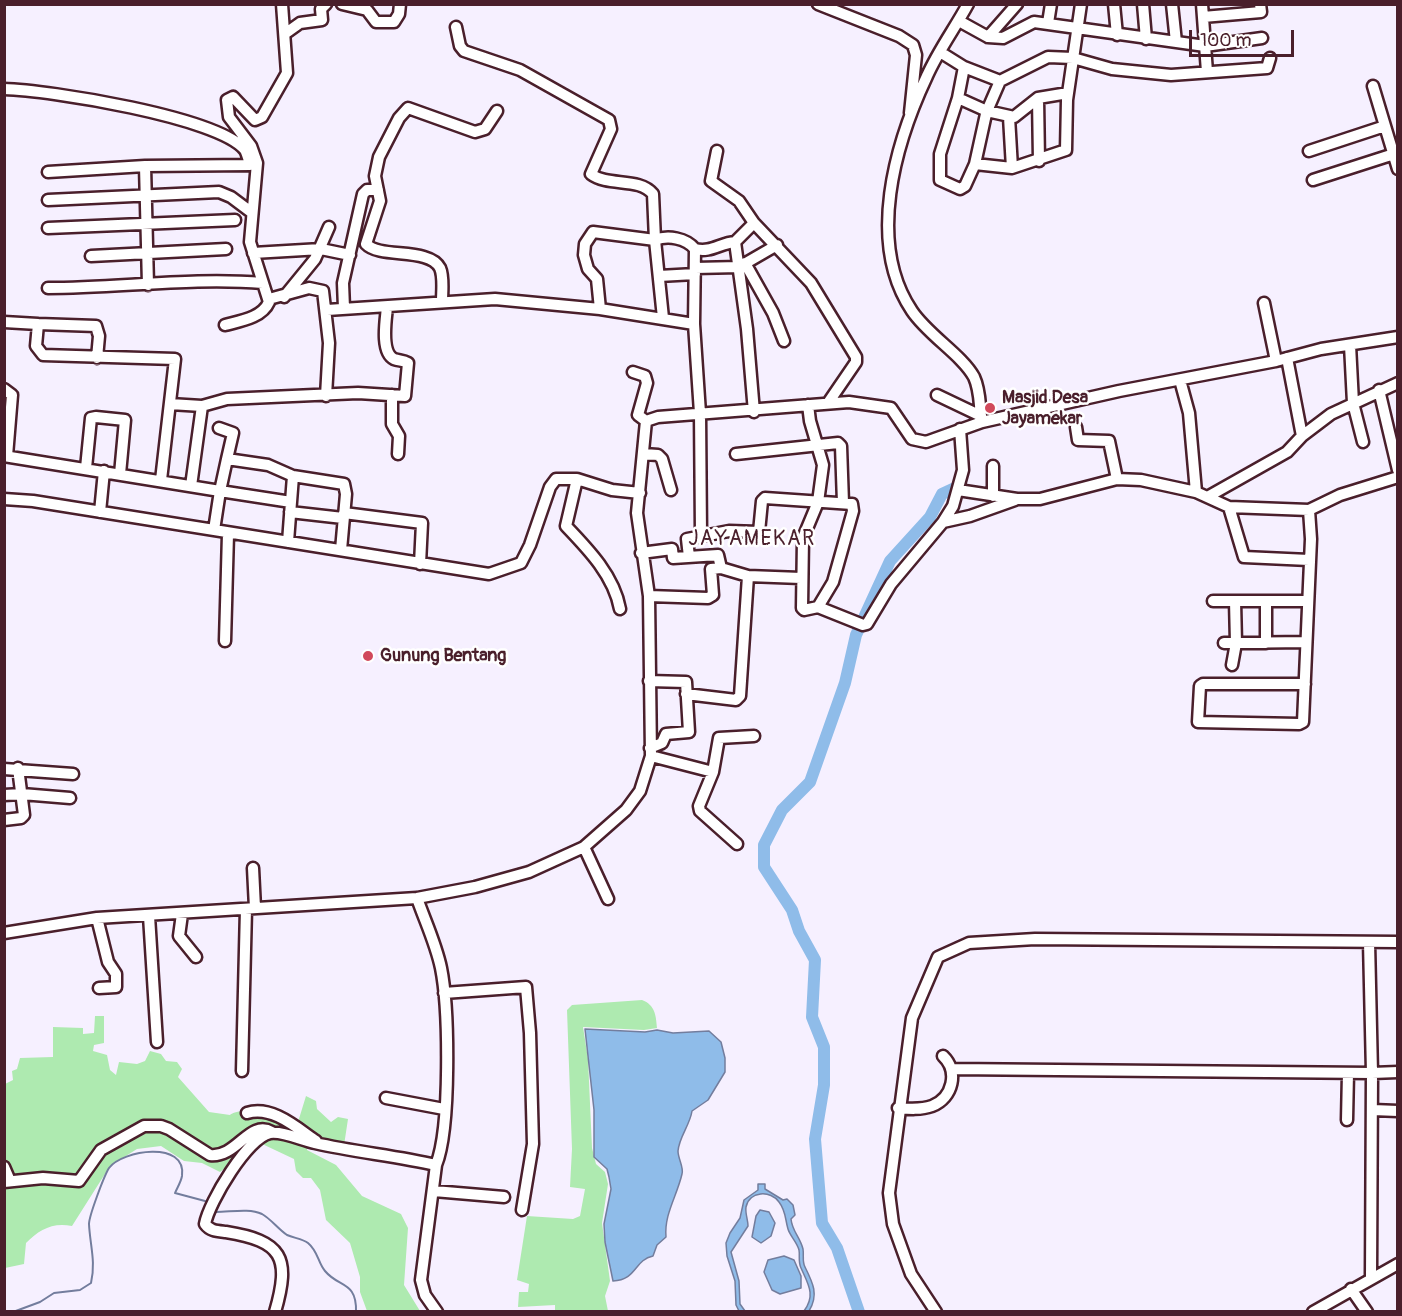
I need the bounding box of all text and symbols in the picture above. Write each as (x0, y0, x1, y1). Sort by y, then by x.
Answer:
scale bar (1192, 18, 1297, 56)
text: 100 m (1200, 29, 1252, 52)
place label: Masjid Desa Jayamekar (1002, 387, 1088, 430)
marker: Masjid Desa Jayamekar (983, 401, 997, 415)
district label: JAYAMEKAR (688, 527, 816, 553)
place label: Gunung Bentang (380, 645, 506, 667)
marker: Gunung Bentang (361, 649, 375, 663)

